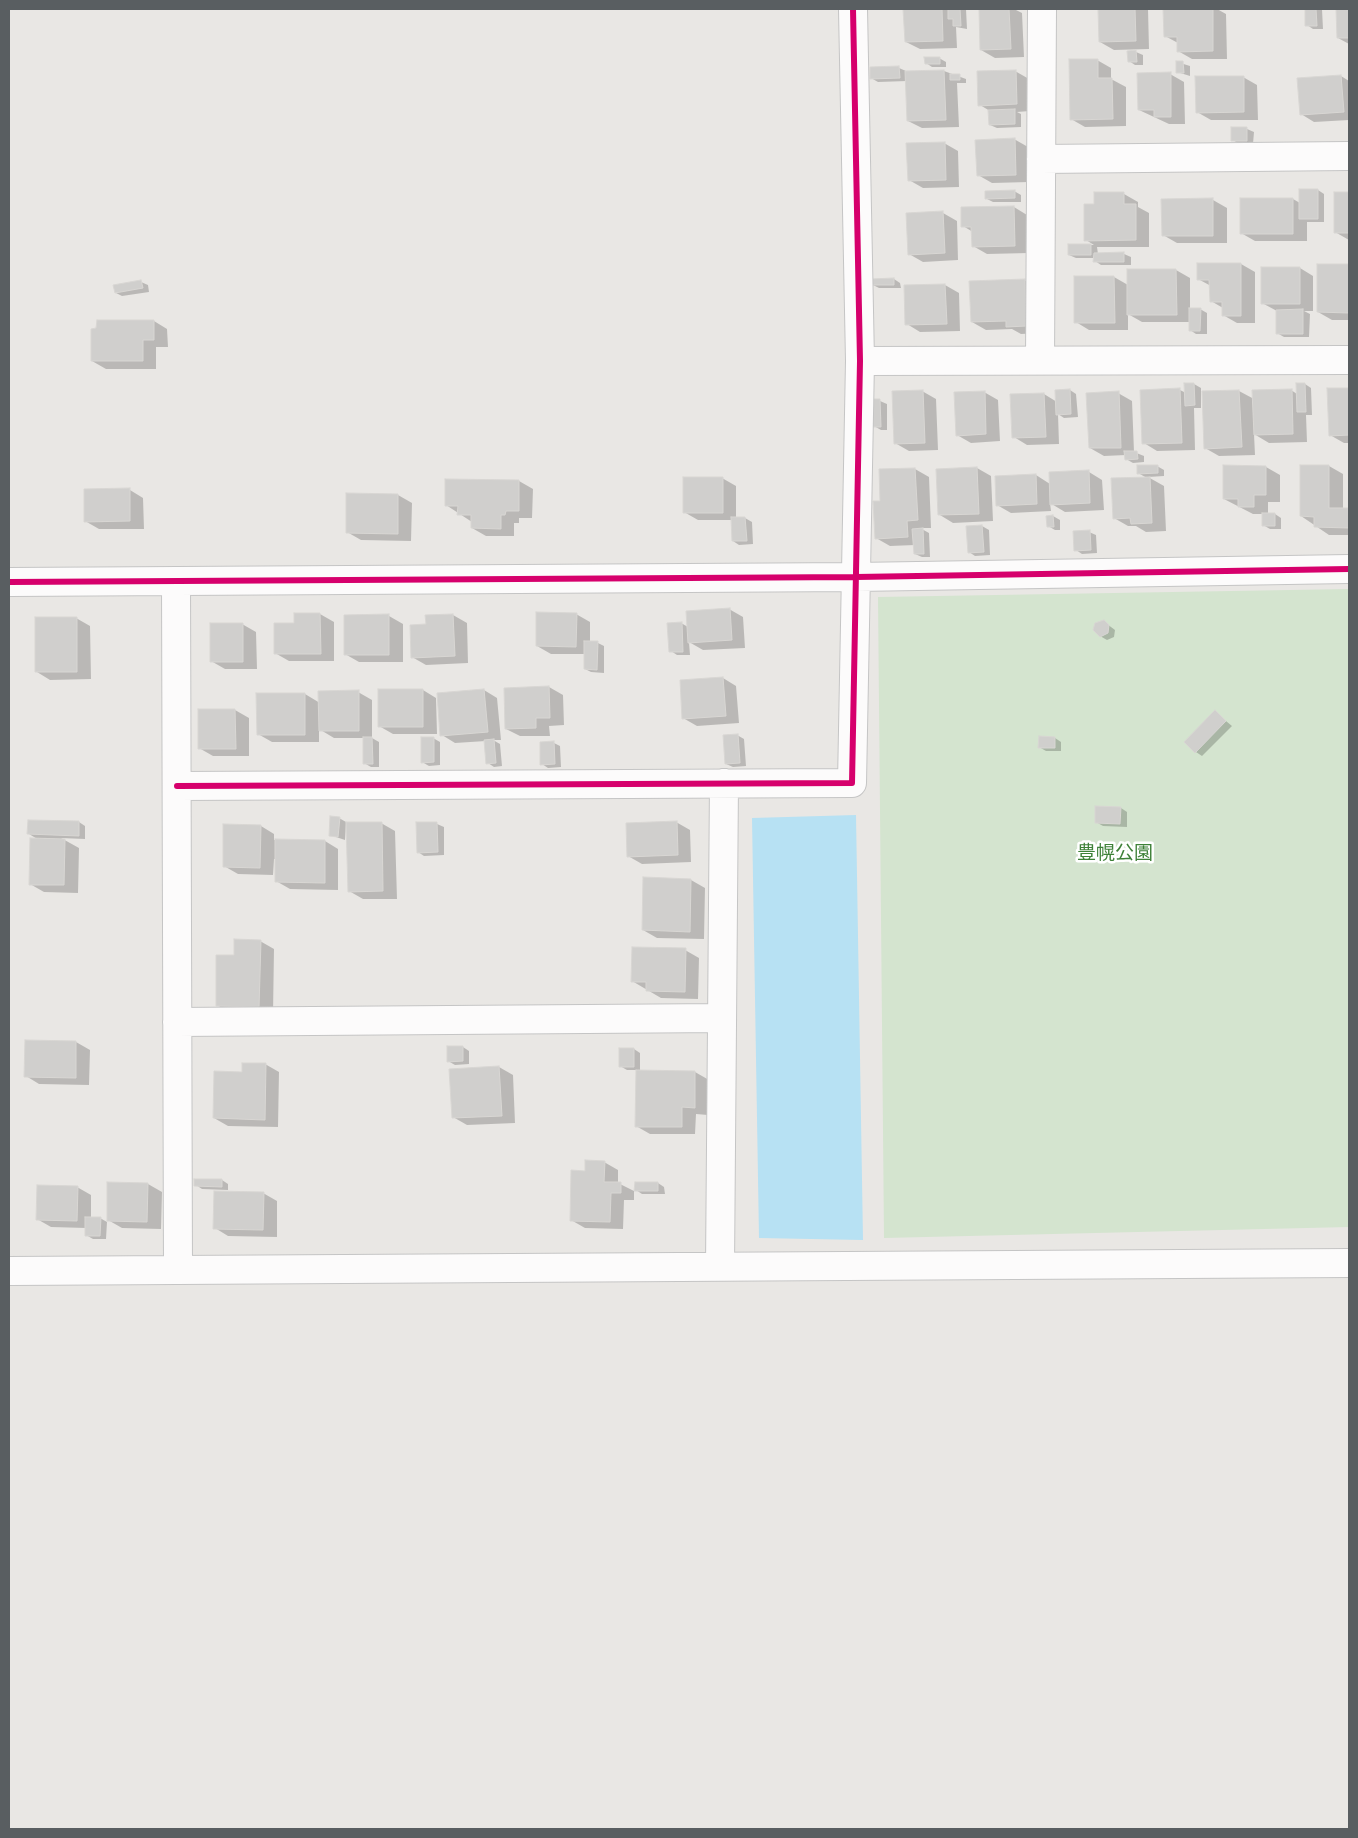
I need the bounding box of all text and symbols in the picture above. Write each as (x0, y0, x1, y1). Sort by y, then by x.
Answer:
park label: 豊幌公園 (1077, 843, 1153, 865)

